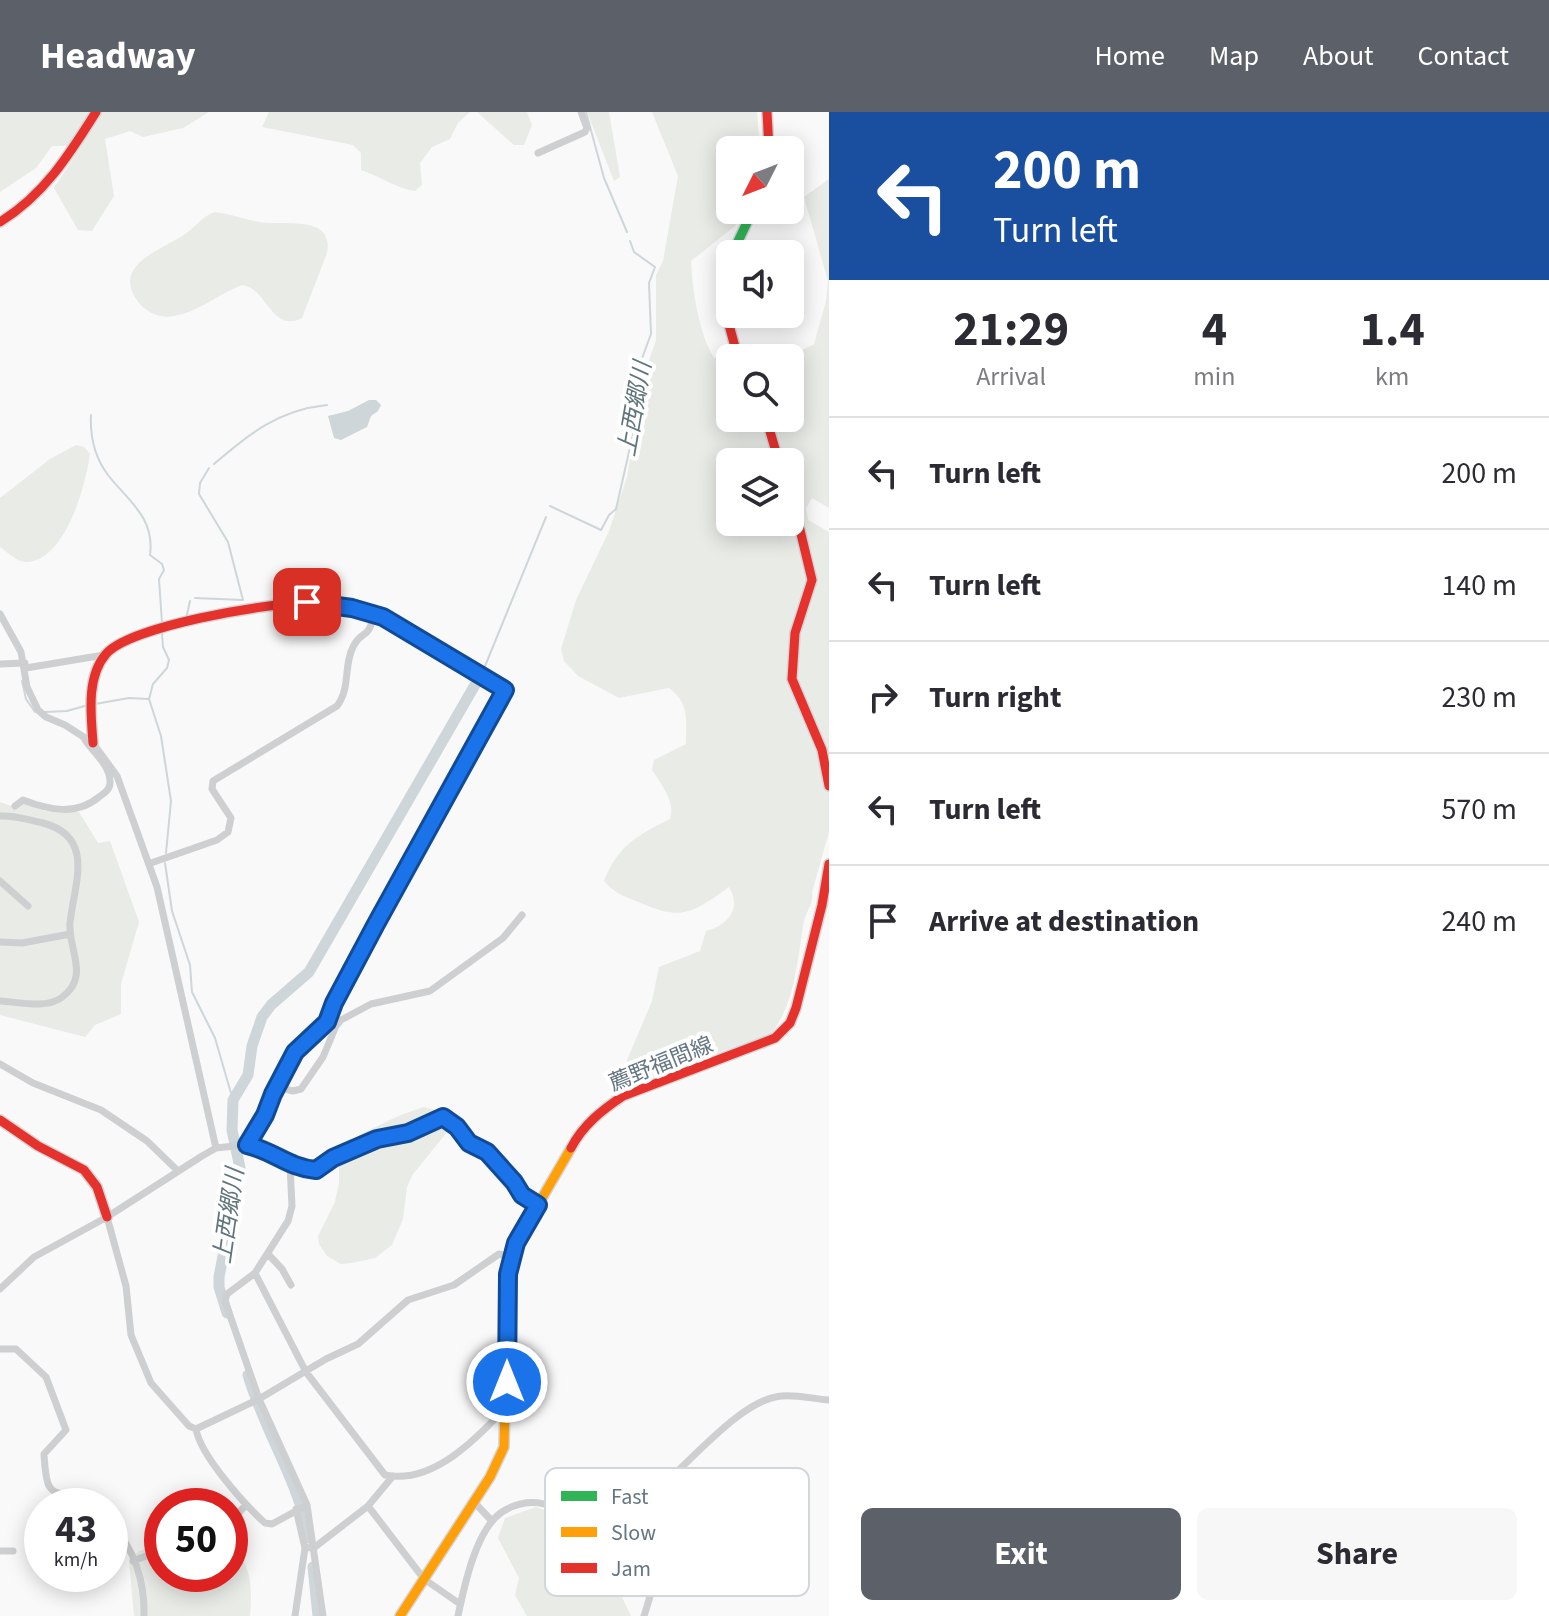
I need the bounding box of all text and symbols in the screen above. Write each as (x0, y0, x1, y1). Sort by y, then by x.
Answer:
text: Headway (40, 29, 196, 83)
text: Home (1094, 36, 1165, 76)
text: Map (1209, 36, 1259, 76)
text: About (1303, 36, 1374, 76)
text: Contact (1418, 36, 1509, 76)
text: 200 m (993, 131, 1141, 210)
north arrow (716, 136, 804, 224)
map controls (716, 136, 804, 536)
icon: left (861, 144, 965, 248)
text: Turn left (993, 205, 1118, 256)
button: sound (716, 240, 804, 328)
text: 21:29 (953, 296, 1069, 364)
text: 4 (1202, 296, 1227, 364)
text: 1.4 (1360, 296, 1425, 364)
button: search (716, 344, 804, 432)
water label: 上西郷川 (609, 356, 661, 459)
text: Arrival (976, 358, 1046, 395)
text: min (1193, 358, 1235, 395)
text: km (1375, 358, 1409, 395)
button: layers (716, 448, 804, 536)
icon: left (861, 451, 905, 495)
text: Turn left (929, 452, 1041, 495)
text: 200 m (1441, 452, 1517, 495)
icon: left (861, 563, 905, 607)
text: Turn left (929, 564, 1041, 607)
text: 140 m (1441, 564, 1517, 607)
pin (273, 568, 341, 636)
icon: arrive (285, 580, 329, 624)
icon: right (861, 675, 905, 719)
text: Turn right (929, 676, 1061, 719)
text: 230 m (1441, 676, 1517, 719)
icon: left (861, 787, 905, 831)
text: Turn left (929, 788, 1041, 831)
text: 570 m (1441, 788, 1517, 831)
icon: arrive (861, 899, 905, 943)
text: Arrive at destination (929, 900, 1199, 943)
text: 240 m (1441, 900, 1517, 943)
street label: 薦野福間線 (604, 1029, 718, 1099)
water label: 上西郷川 (205, 1163, 253, 1266)
position arrow (465, 1340, 549, 1424)
legend (545, 1468, 809, 1596)
text: Fast (611, 1481, 649, 1513)
speed limit sign: 50 (144, 1488, 248, 1592)
text: 43 (55, 1501, 97, 1558)
button: Exit (861, 1508, 1181, 1600)
button: Share (1197, 1508, 1517, 1600)
text: Slow (611, 1517, 656, 1549)
text: km/h (54, 1546, 98, 1574)
text: Jam (611, 1553, 651, 1585)

